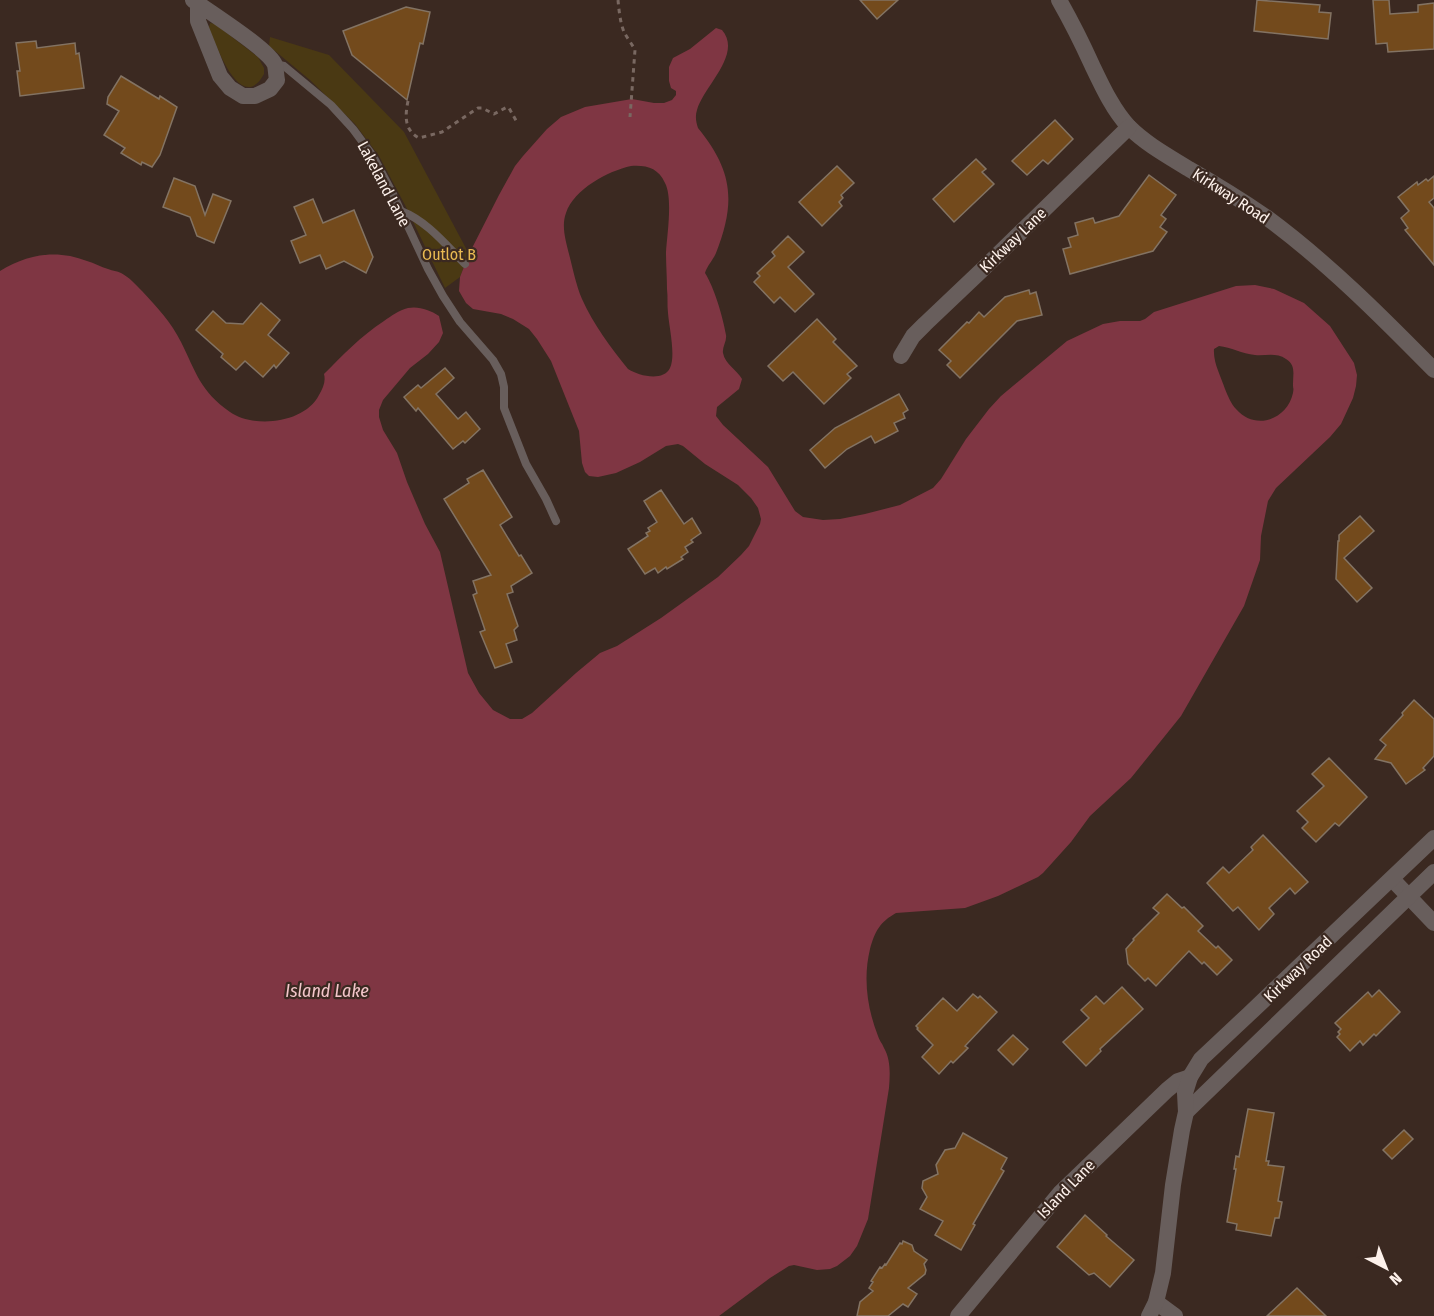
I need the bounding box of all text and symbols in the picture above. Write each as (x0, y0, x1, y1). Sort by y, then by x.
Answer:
street label: Lakeland Lane (354, 138, 414, 230)
street label: Kirkway Road (1189, 164, 1273, 228)
street label: Kirkway Lane (976, 203, 1050, 277)
park label: Outlot B (422, 245, 476, 264)
street label: Kirkway Road (1260, 932, 1336, 1006)
water label: Island Lake (285, 980, 369, 1002)
street label: Island Lane (1033, 1155, 1099, 1223)
north arrow (1356, 1238, 1416, 1298)
text: N (1386, 1269, 1406, 1289)

